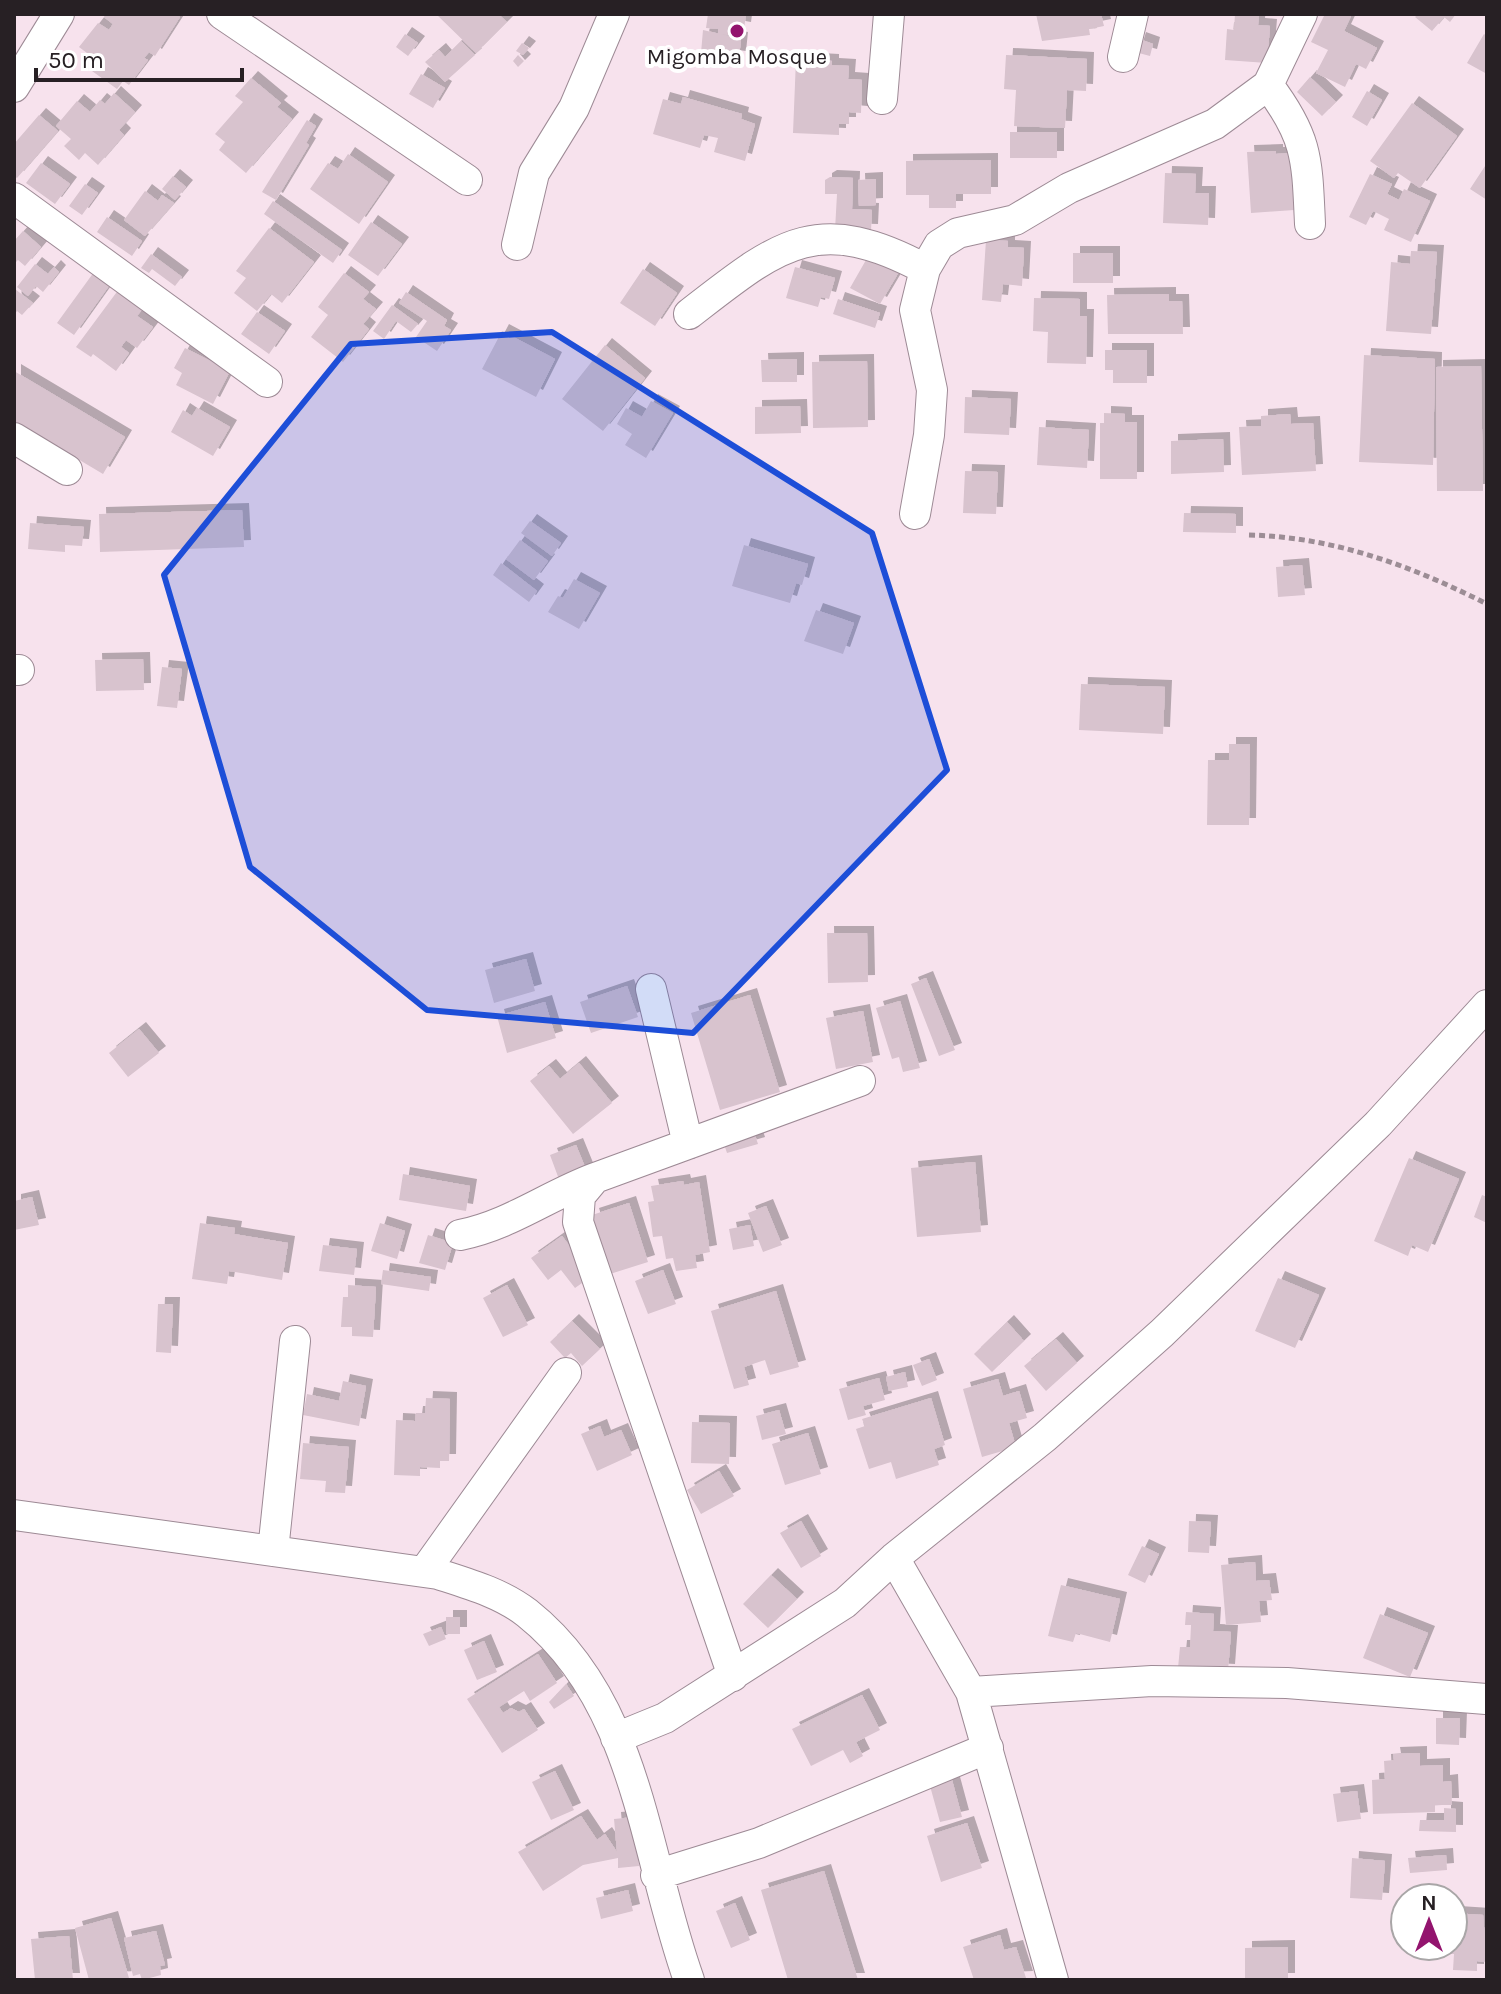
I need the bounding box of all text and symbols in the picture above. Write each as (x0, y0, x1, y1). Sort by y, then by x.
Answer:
marker: Migomba Mosque (728, 22, 746, 40)
scale bar (36, 32, 242, 82)
place label: Migomba Mosque (647, 44, 827, 70)
text: 50 m (48, 46, 104, 74)
north arrow (1389, 1882, 1469, 1962)
text: N (1421, 1890, 1437, 1916)

